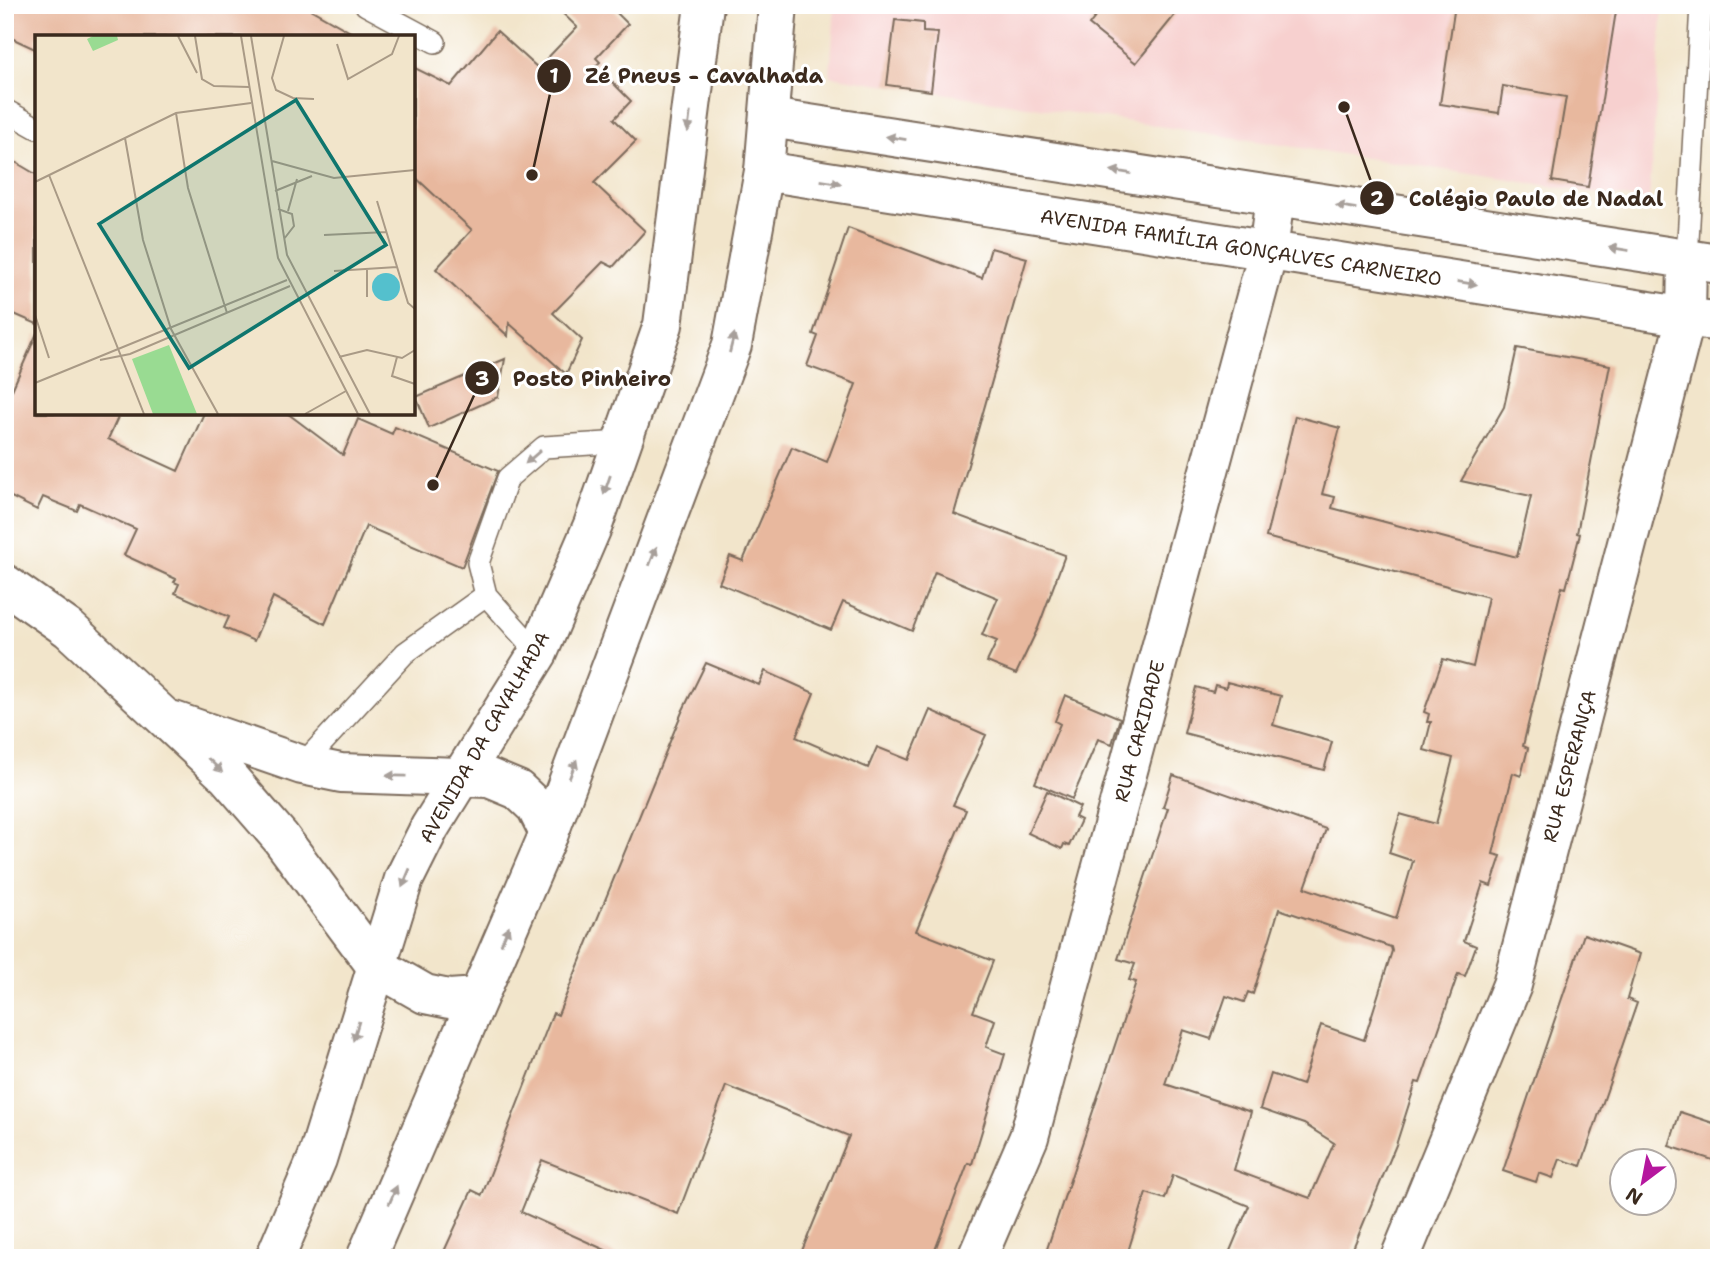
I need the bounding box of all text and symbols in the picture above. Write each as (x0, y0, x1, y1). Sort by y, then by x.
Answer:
inset map (35, 35, 415, 415)
callout: Zé Pneus - Cavalhada (536, 55, 837, 97)
text: 1 (549, 62, 559, 90)
text: Zé Pneus - Cavalhada (585, 62, 824, 90)
one-way arrow (683, 111, 694, 133)
one-way arrow (885, 132, 907, 143)
one-way arrow (1110, 166, 1132, 177)
one-way arrow (820, 177, 842, 188)
callout: Colégio Paulo de Nadal (1360, 177, 1677, 219)
text: 2 (1370, 185, 1385, 213)
text: Colégio Paulo de Nadal (1409, 185, 1663, 213)
one-way arrow (1335, 201, 1357, 212)
street label: AVENIDA FAMÍLIA GONÇALVES CARNEIRO (1038, 202, 1444, 292)
one-way arrow (1608, 243, 1630, 254)
one-way arrow (1456, 278, 1478, 289)
one-way arrow (727, 331, 738, 353)
callout: Posto Pinheiro (464, 357, 685, 399)
text: 3 (475, 365, 489, 393)
text: Posto Pinheiro (513, 365, 671, 393)
one-way arrow (524, 449, 541, 464)
one-way arrow (601, 474, 612, 495)
one-way arrow (648, 545, 659, 566)
street label: AVENIDA DA CAVALHADA (414, 627, 555, 848)
street label: RUA CARIDADE (1109, 657, 1170, 805)
street label: RUA ESPERANÇA (1537, 687, 1602, 845)
one-way arrow (206, 757, 223, 773)
one-way arrow (568, 758, 579, 779)
one-way arrow (385, 770, 407, 782)
one-way arrow (400, 868, 411, 889)
one-way arrow (499, 925, 511, 945)
one-way arrow (350, 1021, 361, 1042)
north arrow (1608, 1148, 1678, 1218)
text: N (1621, 1181, 1647, 1211)
one-way arrow (387, 1184, 398, 1205)

